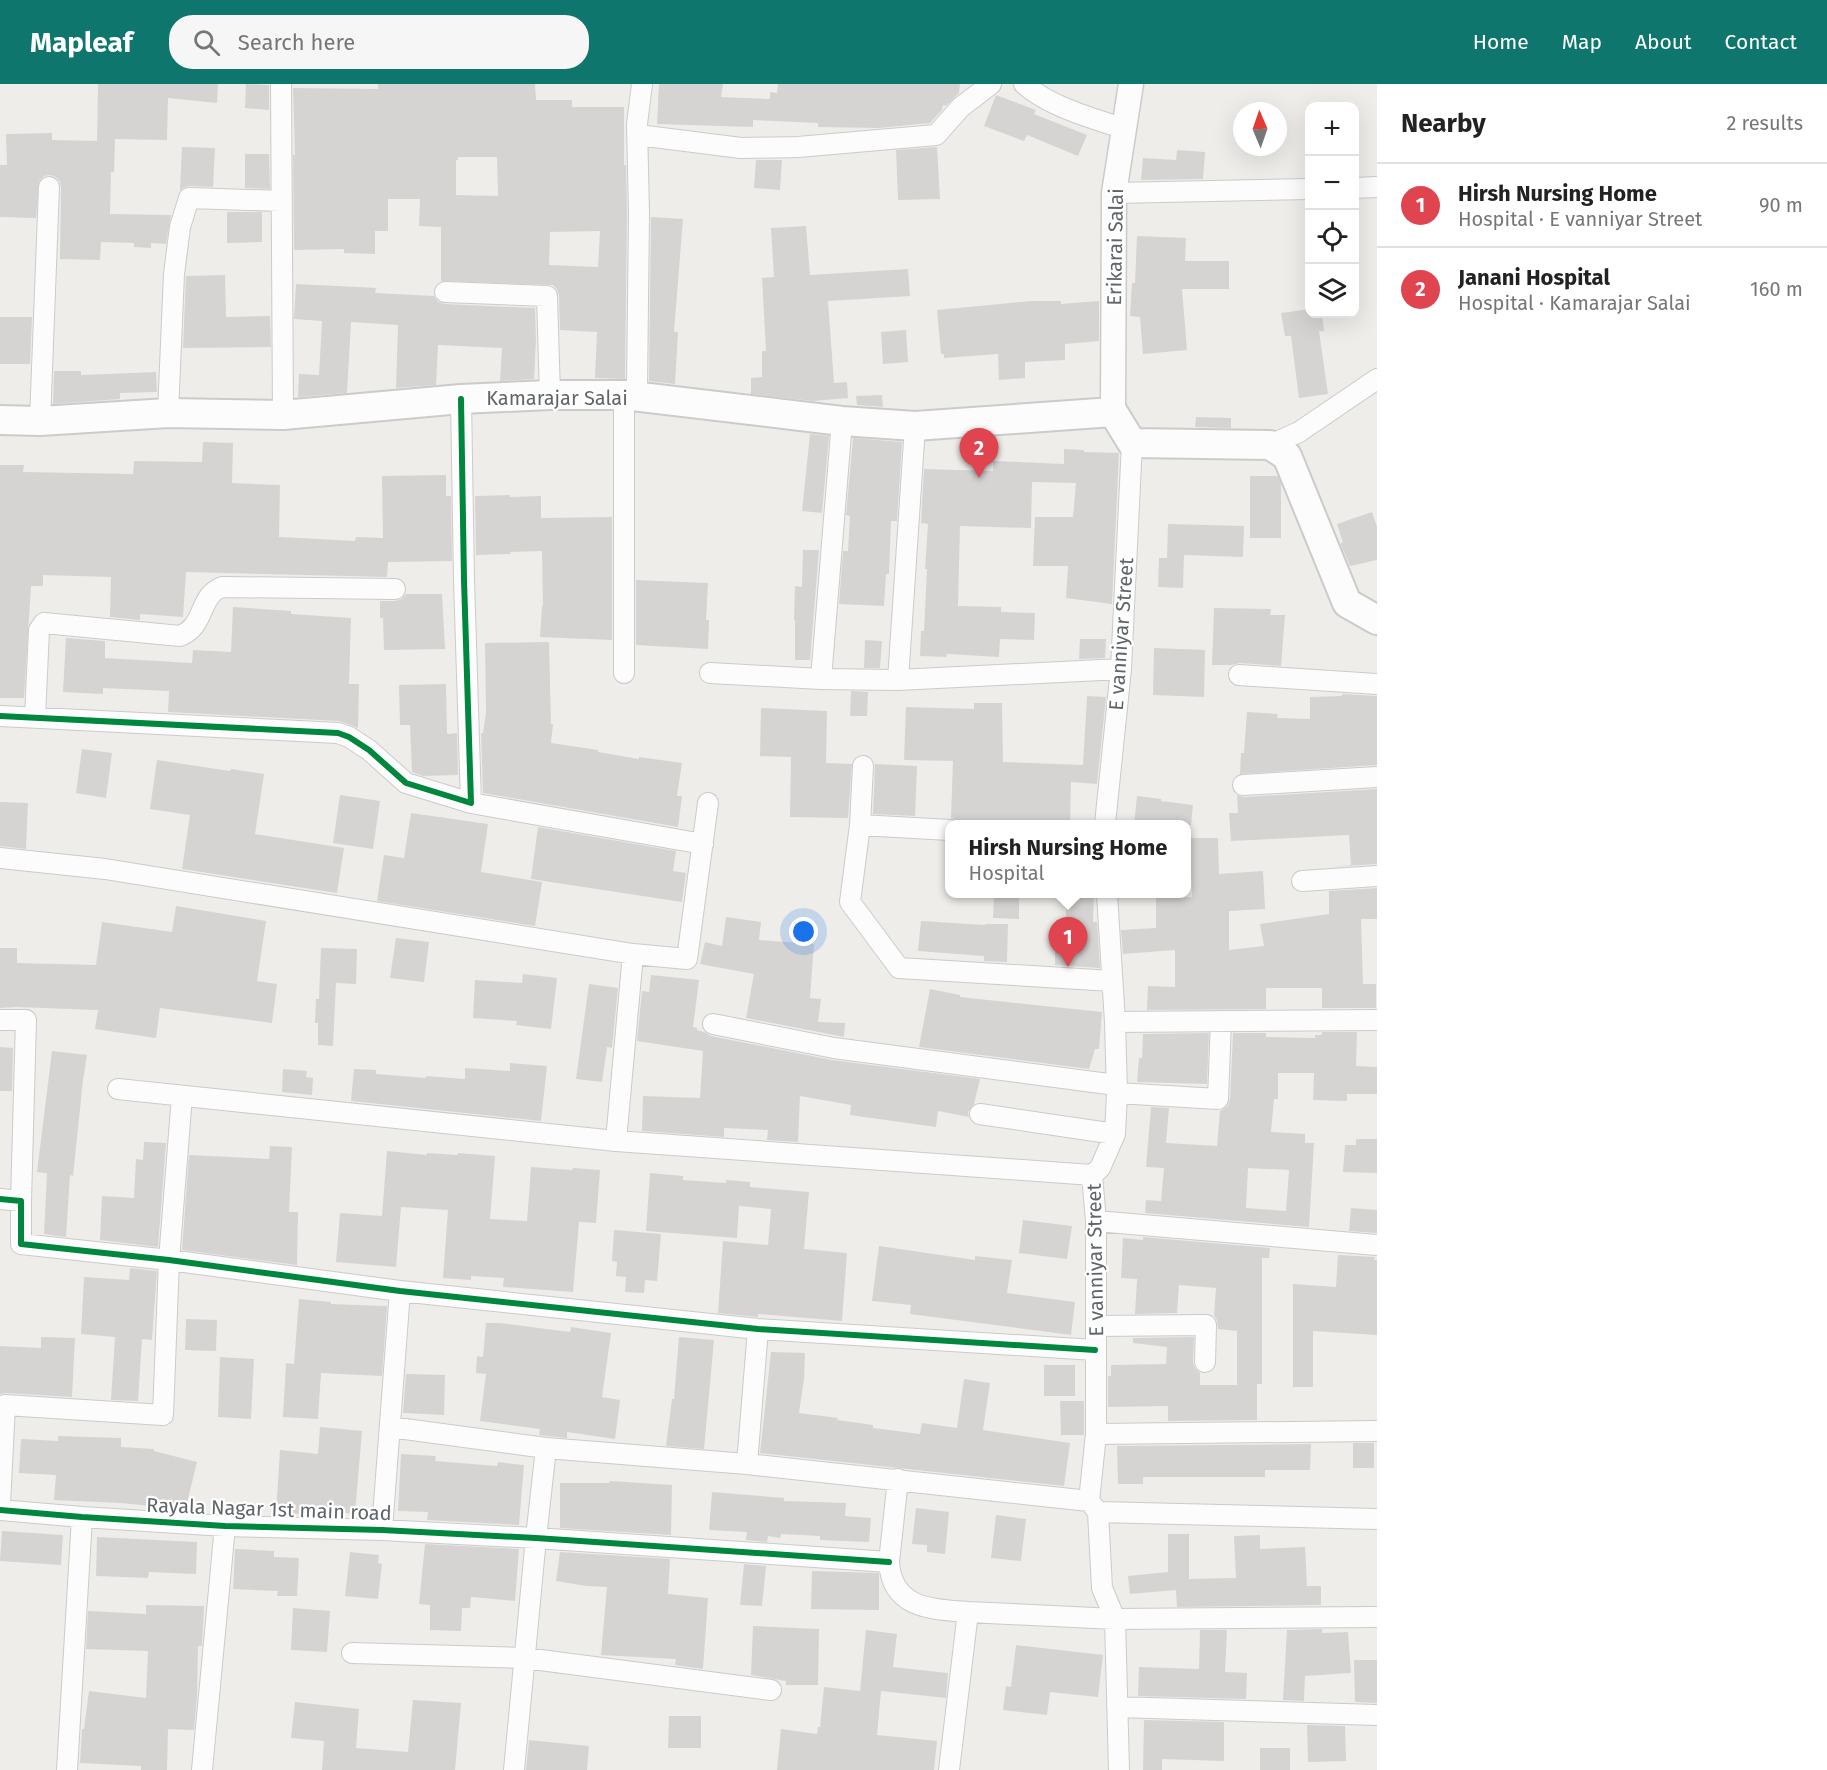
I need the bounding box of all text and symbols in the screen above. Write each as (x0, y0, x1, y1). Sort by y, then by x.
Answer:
search box (169, 15, 589, 69)
text: Mapleaf (30, 26, 133, 59)
icon: search (190, 26, 223, 59)
text: Search here (238, 29, 355, 56)
text: Home (1473, 29, 1529, 55)
text: Map (1562, 29, 1602, 55)
text: About (1635, 29, 1692, 55)
text: Contact (1725, 29, 1797, 55)
north arrow (1233, 102, 1287, 156)
map controls (1305, 102, 1359, 318)
button: + (1305, 102, 1359, 156)
text: Nearby (1401, 108, 1486, 139)
text: 2 results (1726, 111, 1803, 135)
button: − (1305, 156, 1359, 210)
text: Hirsh Nursing Home (1458, 180, 1657, 207)
street label: Erikarai Salai (1102, 188, 1128, 306)
text: 1 (1416, 193, 1425, 217)
text: 90 m (1759, 193, 1803, 217)
text: Hospital · E vanniyar Street (1458, 207, 1702, 231)
button: locate (1305, 210, 1359, 264)
button: layers (1305, 264, 1359, 318)
text: Janani Hospital (1458, 264, 1610, 291)
text: 2 (1415, 277, 1426, 301)
text: 160 m (1750, 277, 1803, 301)
text: Hospital · Kamarajar Salai (1458, 291, 1691, 315)
street label: Kamarajar Salai (486, 386, 628, 410)
pin: 2 (960, 428, 998, 478)
street label: E vanniyar Street (1104, 556, 1138, 711)
popup (945, 820, 1191, 898)
text: Hirsh Nursing Home (969, 834, 1167, 861)
text: Hospital (969, 861, 1044, 885)
your location (789, 917, 818, 946)
pin: 1 (1048, 918, 1088, 967)
street label: E vanniyar Street (1082, 1182, 1108, 1337)
street label: Rayala Nagar 1st main road (146, 1493, 392, 1525)

